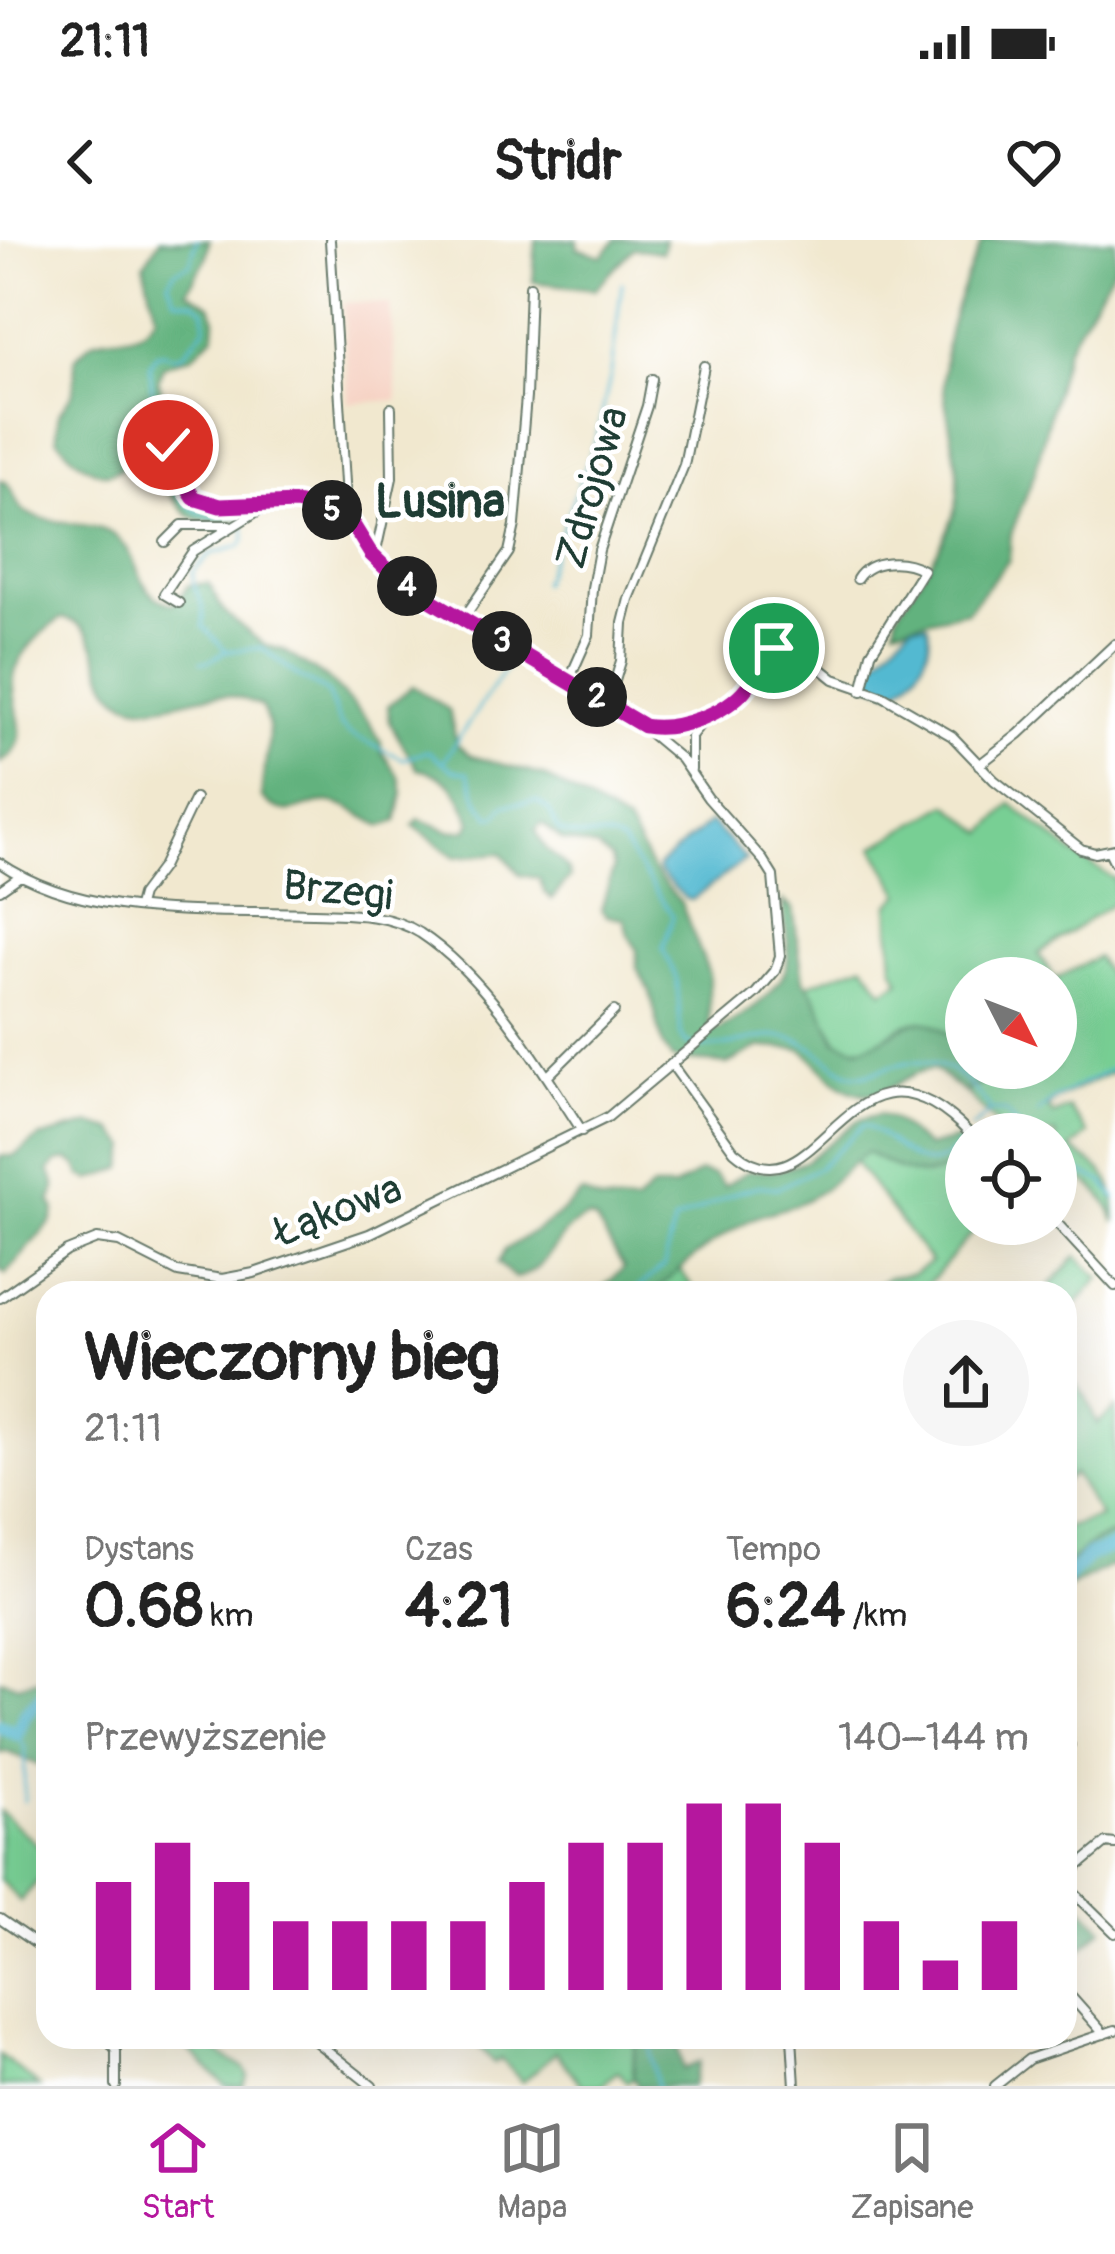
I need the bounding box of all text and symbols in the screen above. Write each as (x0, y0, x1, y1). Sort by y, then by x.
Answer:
text: 21:11 (60, 14, 150, 70)
text: Stridr (494, 128, 621, 196)
icon: back (48, 129, 114, 195)
icon: heart (1001, 129, 1067, 195)
pin (117, 394, 219, 496)
street label: Zdrojowa (545, 401, 641, 574)
icon: check (135, 412, 201, 478)
district label: Lusina (375, 472, 505, 532)
pin: 5 (302, 480, 362, 540)
text: 5 (323, 489, 341, 530)
pin: 4 (377, 556, 437, 616)
text: 4 (397, 565, 417, 606)
pin (723, 597, 825, 699)
pin: 3 (472, 611, 532, 671)
icon: arrive (741, 615, 807, 681)
text: 3 (493, 620, 511, 661)
pin: 2 (567, 667, 627, 727)
text: 2 (588, 676, 606, 717)
street label: Brzegi (280, 859, 395, 923)
north arrow (945, 957, 1077, 1089)
map controls (945, 957, 1077, 1245)
button: locate (945, 1113, 1077, 1245)
street label: Łąkowa (263, 1163, 409, 1260)
text: Wieczorny bieg (84, 1317, 500, 1400)
button: share (903, 1320, 1029, 1446)
text: 21:11 (84, 1404, 162, 1453)
text: Dystans (84, 1529, 194, 1570)
text: Czas (405, 1529, 473, 1570)
text: Tempo (726, 1529, 821, 1570)
text: 0.68 (84, 1570, 203, 1645)
text: 4:21 (405, 1570, 513, 1645)
text: 6:24 (726, 1570, 845, 1645)
text: km (203, 1595, 254, 1636)
text: /km (845, 1595, 907, 1636)
text: Przewyższenie (84, 1713, 326, 1762)
text: 140–144 m (838, 1713, 1029, 1762)
tab: Start (141, 2115, 214, 2228)
tab: Mapa (497, 2115, 567, 2228)
tab: Zapisane (850, 2115, 974, 2228)

